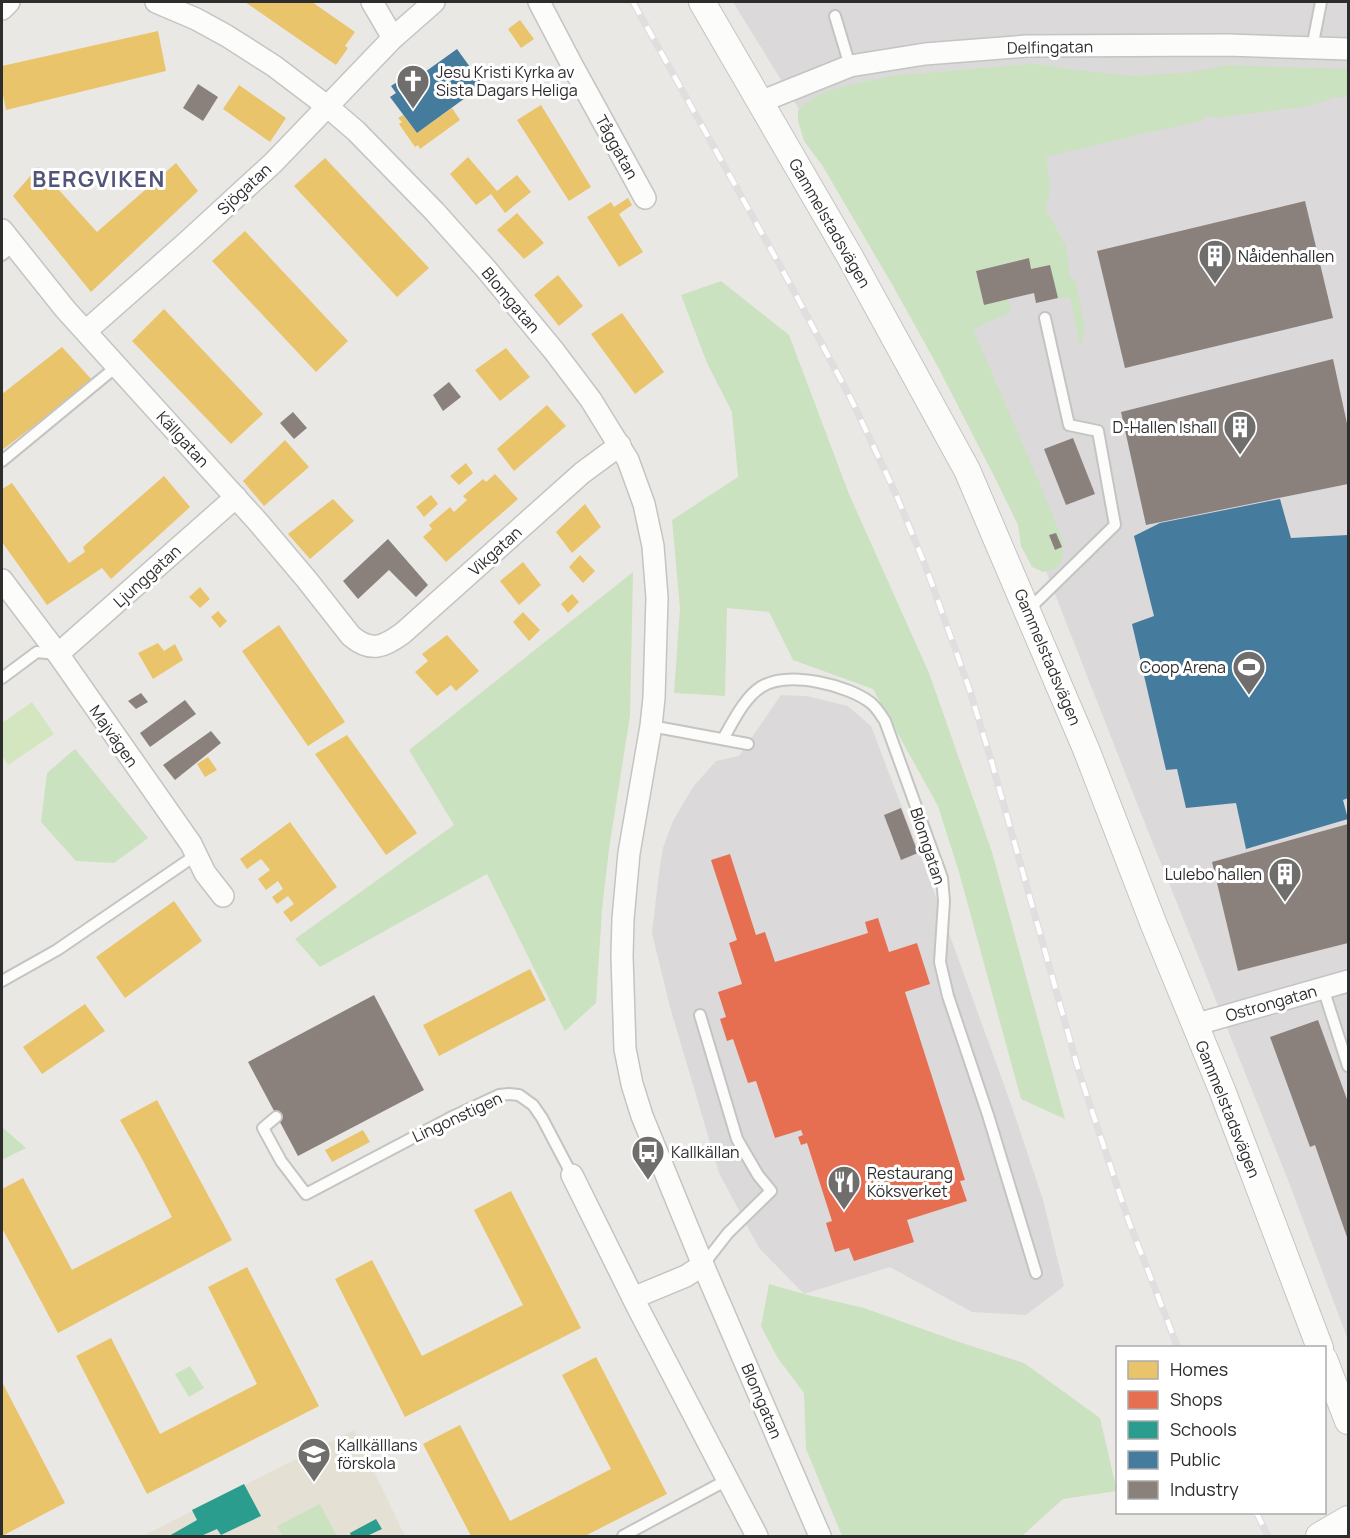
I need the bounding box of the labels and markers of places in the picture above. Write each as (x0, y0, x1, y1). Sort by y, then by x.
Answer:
place label: Jesu Kristi Kyrka av Sista Dagars Heliga (436, 61, 578, 101)
church icon: Jesu Kristi Kyrka av Sista Dagars Heliga (395, 63, 431, 110)
building icon: Nåidenhallen (1197, 238, 1233, 285)
place label: Nåidenhallen (1238, 245, 1334, 267)
building icon: D-Hallen Ishall (1222, 409, 1258, 456)
place label: D-Hallen Ishall (1112, 416, 1217, 438)
sports icon: Coop Arena (1231, 649, 1267, 696)
place label: Coop Arena (1140, 656, 1226, 678)
building icon: Lulebo hallen (1267, 856, 1303, 903)
place label: Lulebo hallen (1165, 863, 1262, 885)
bus stop icon: Kallkällan (630, 1134, 666, 1181)
place label: Kallkällan (671, 1141, 740, 1163)
place label: Restaurang Köksverket (867, 1162, 953, 1202)
restaurant icon: Restaurang Köksverket (826, 1164, 862, 1211)
place label: Kallkälllans förskola (337, 1434, 418, 1474)
school or university icon: Kallkälllans förskola (296, 1436, 332, 1483)

